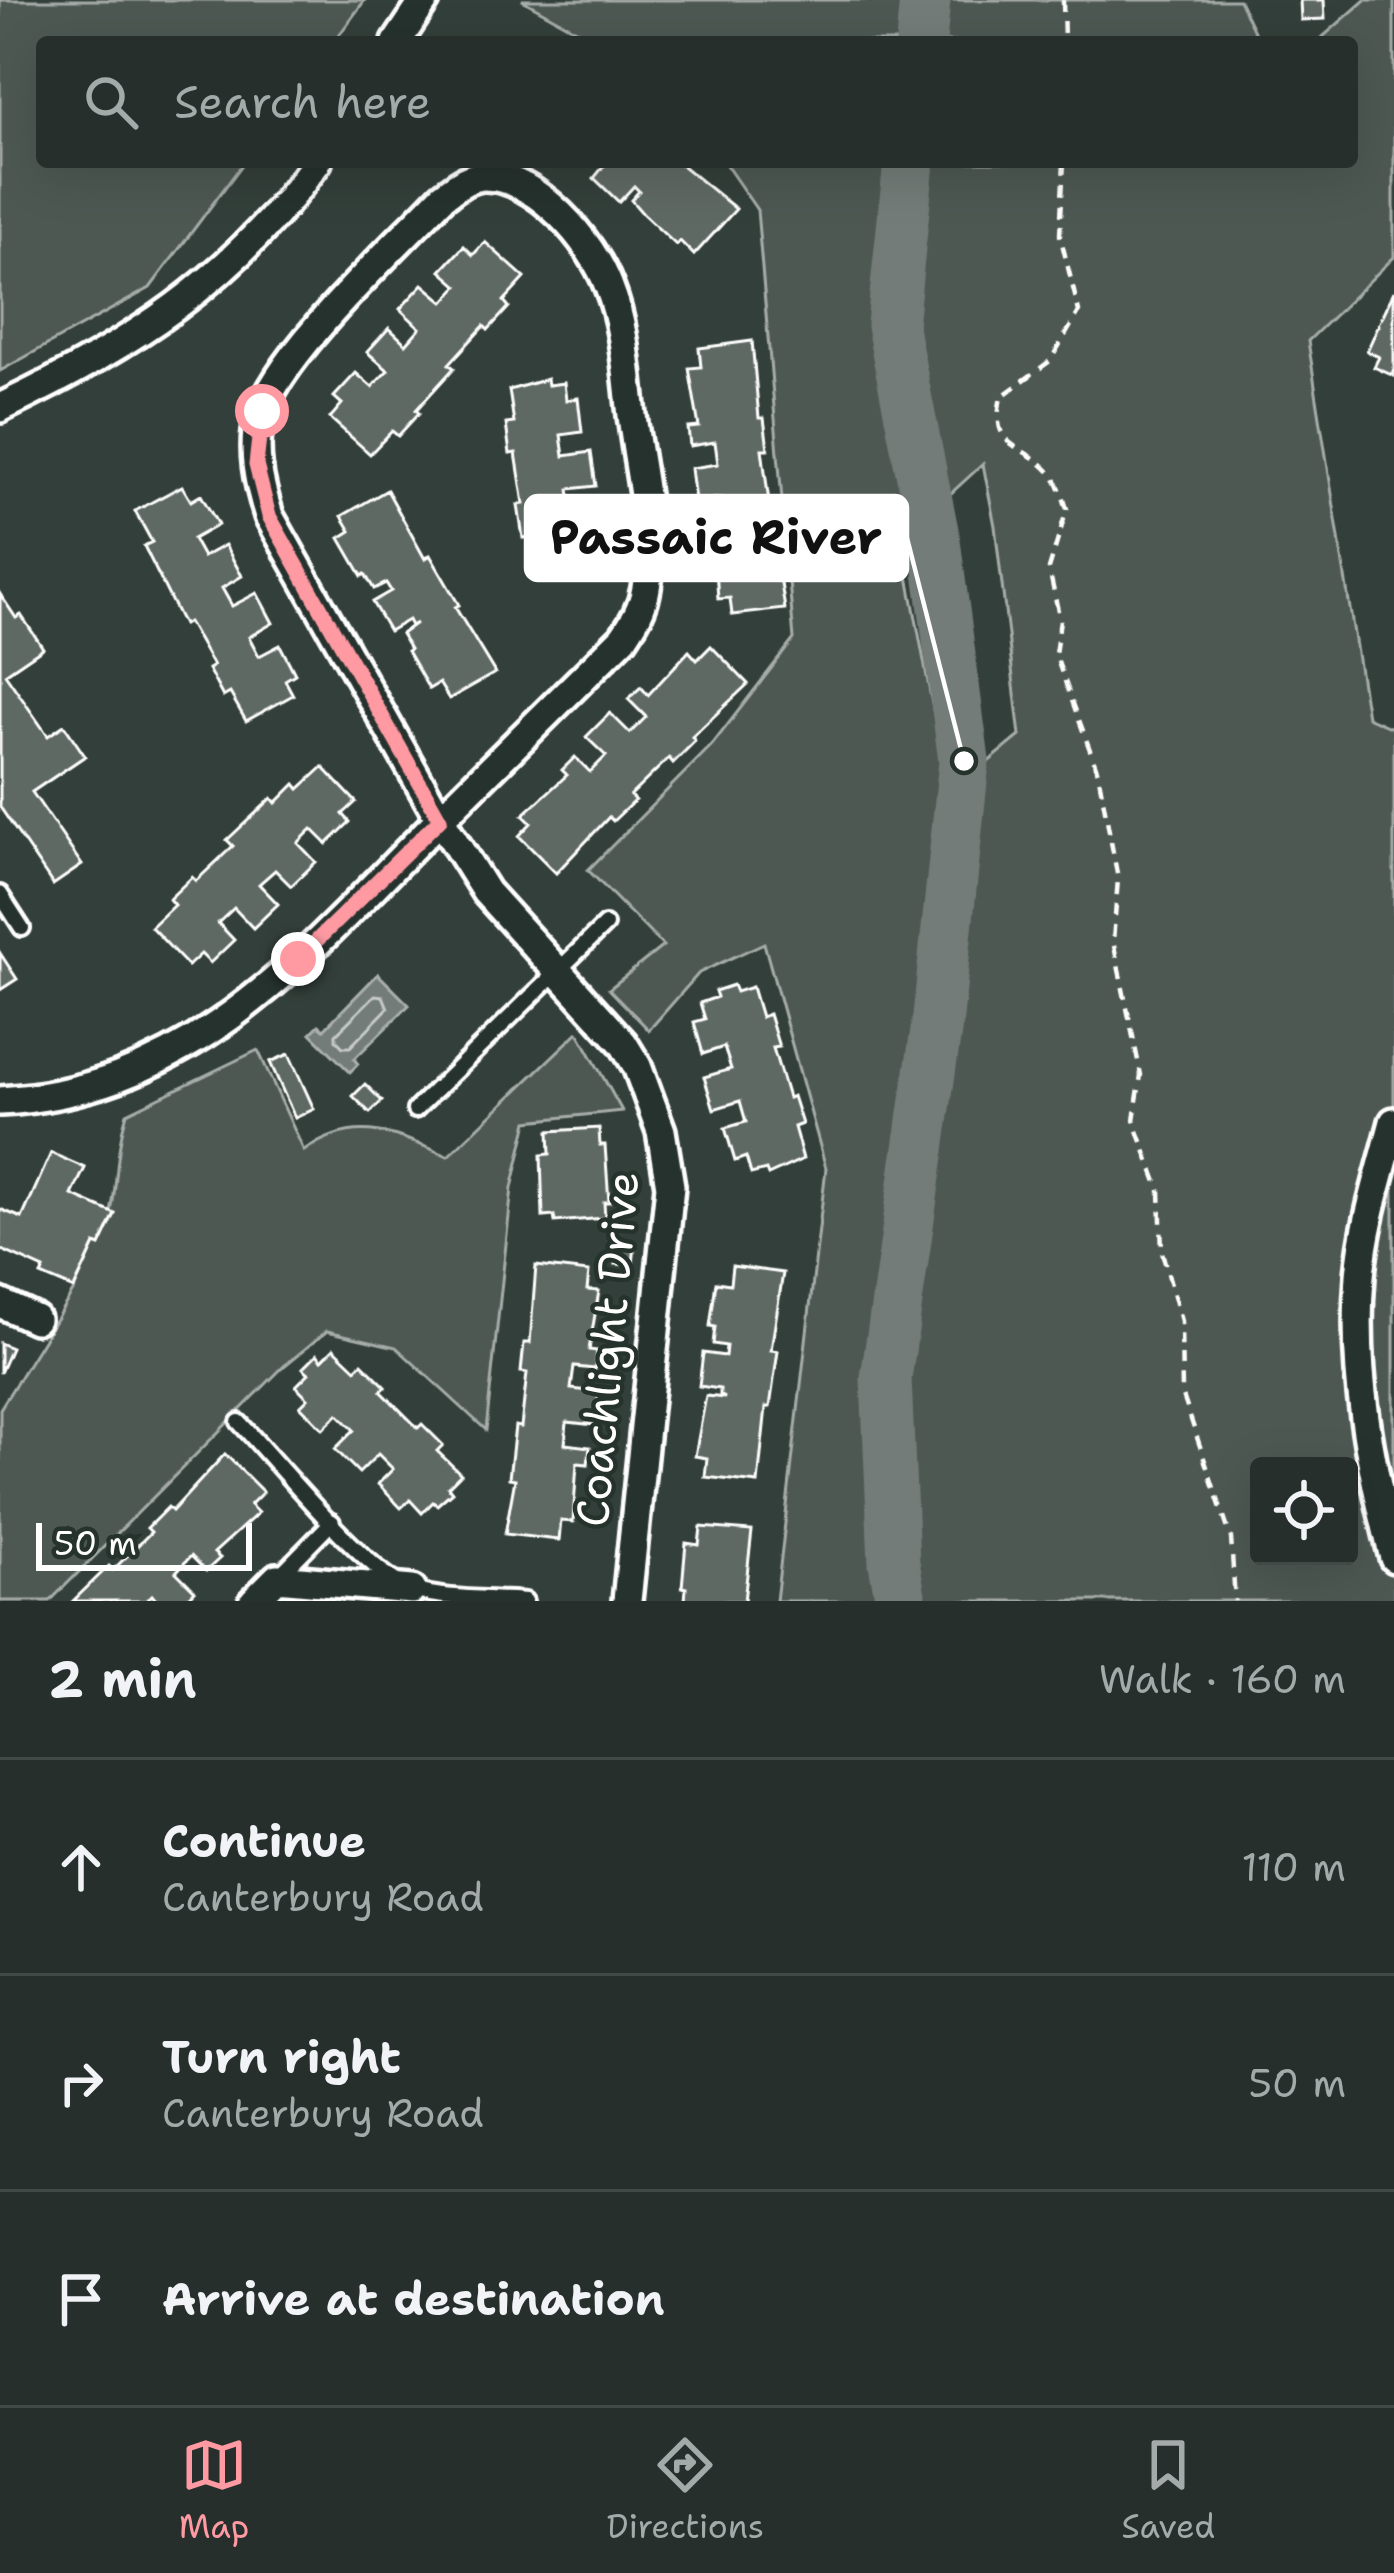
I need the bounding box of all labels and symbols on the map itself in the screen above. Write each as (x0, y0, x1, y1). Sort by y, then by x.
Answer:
route start (235, 384, 289, 438)
callout: Passaic River (526, 496, 907, 580)
text: Passaic River (550, 505, 882, 569)
route end (271, 932, 325, 986)
street label: Coachlight Drive (562, 1169, 652, 1529)
scale bar (36, 1517, 252, 1570)

